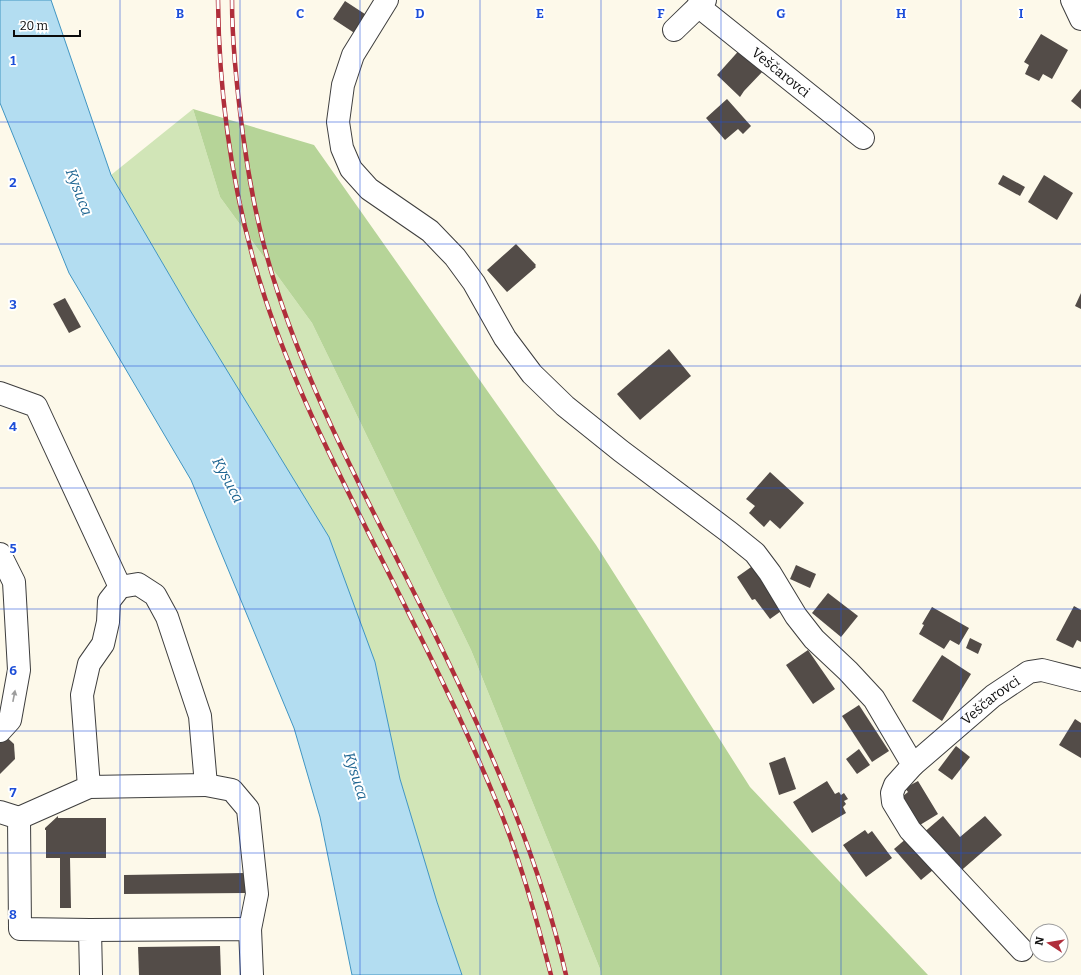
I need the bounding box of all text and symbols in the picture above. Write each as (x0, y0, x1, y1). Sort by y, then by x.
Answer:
text: B (176, 6, 184, 21)
text: C (296, 6, 304, 21)
text: D (415, 6, 425, 21)
text: E (536, 6, 544, 21)
text: F (657, 6, 665, 21)
text: G (776, 6, 786, 21)
text: H (896, 6, 906, 21)
text: I (1019, 6, 1024, 21)
scale bar (14, 12, 80, 38)
text: 20 m (20, 19, 49, 33)
street label: Veščarovci (748, 44, 813, 101)
text: 1 (10, 53, 16, 68)
water label: Kysuca (62, 166, 96, 218)
text: 2 (9, 175, 17, 190)
text: 3 (9, 297, 17, 312)
text: 4 (9, 419, 17, 434)
water label: Kysuca (209, 454, 247, 506)
text: 5 (9, 541, 17, 556)
text: 6 (9, 663, 17, 678)
street label: Veščarovci (958, 673, 1023, 729)
one-way arrow (12, 690, 18, 702)
water label: Kysuca (340, 750, 372, 802)
text: 7 (10, 785, 17, 800)
text: 8 (9, 907, 17, 922)
north arrow (1029, 923, 1069, 963)
text: N (1032, 935, 1047, 947)

